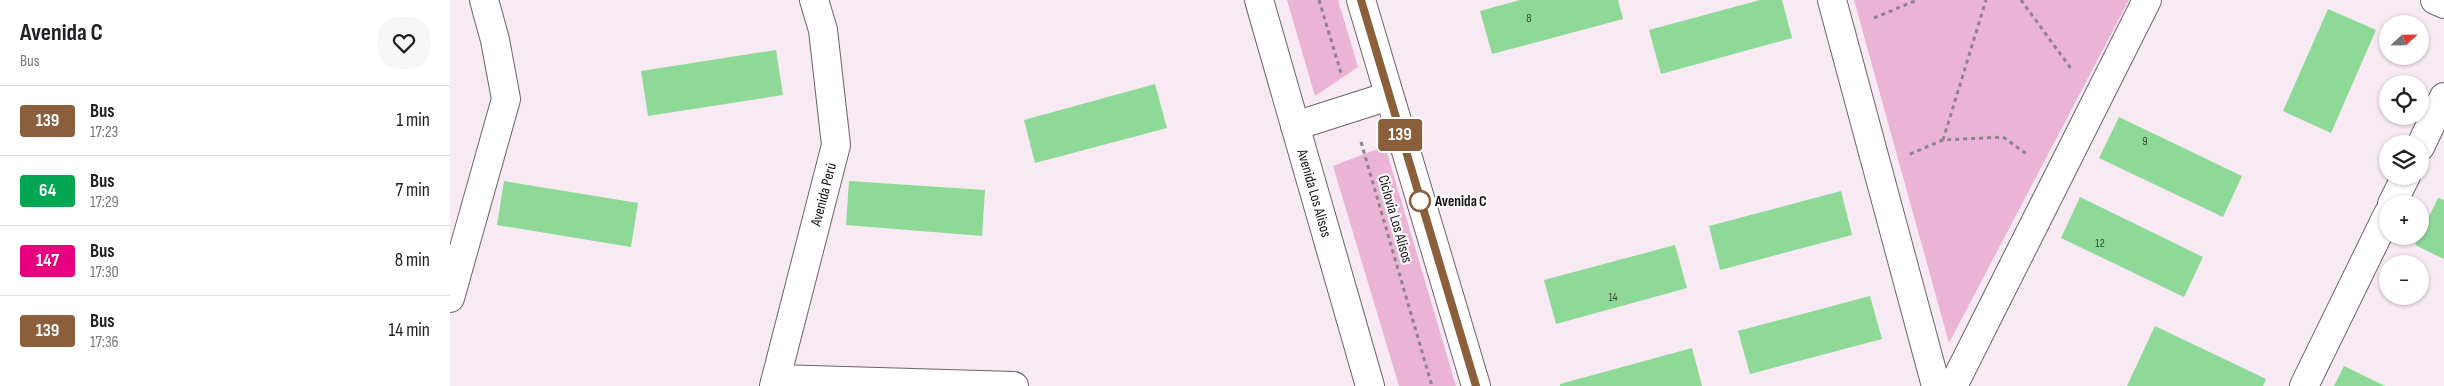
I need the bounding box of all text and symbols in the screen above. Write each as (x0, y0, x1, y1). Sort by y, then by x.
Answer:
house number: 8 (1526, 11, 1532, 26)
north arrow (2379, 15, 2429, 65)
map controls (2379, 15, 2429, 305)
button: heart (378, 17, 430, 69)
text: Avenida C (20, 18, 103, 47)
text: Bus (20, 52, 40, 71)
button: locate (2379, 75, 2429, 125)
text: Bus (90, 100, 115, 123)
text: 1 min (396, 109, 430, 132)
text: 139 (36, 110, 59, 131)
line badge: 139 (1371, 119, 1429, 151)
text: 17:23 (90, 123, 118, 142)
text: 139 (1388, 124, 1412, 145)
house number: 9 (2142, 134, 2148, 149)
button: layers (2379, 135, 2429, 185)
street label: Avenida Los Alisos (1293, 146, 1336, 239)
street label: Avenida Perú (806, 161, 841, 229)
text: Bus (90, 170, 115, 193)
street label: Ciclovía Los Alisos (1373, 173, 1417, 265)
text: 7 min (396, 179, 430, 202)
text: 64 (39, 180, 56, 201)
marker: Avenida C (1409, 190, 1431, 212)
place label: Avenida C (1434, 192, 1487, 211)
text: 17:29 (90, 193, 119, 212)
button: + (2379, 195, 2429, 245)
house number: 12 (2095, 236, 2105, 251)
text: Bus (90, 240, 115, 263)
text: 8 min (395, 249, 430, 272)
text: 147 (36, 250, 59, 271)
button: − (2379, 255, 2429, 305)
text: 17:30 (90, 263, 119, 282)
house number: 14 (1608, 290, 1618, 305)
text: Bus (90, 310, 115, 333)
text: 14 min (389, 319, 430, 342)
text: 139 (36, 320, 59, 341)
text: 17:36 (90, 333, 119, 352)

